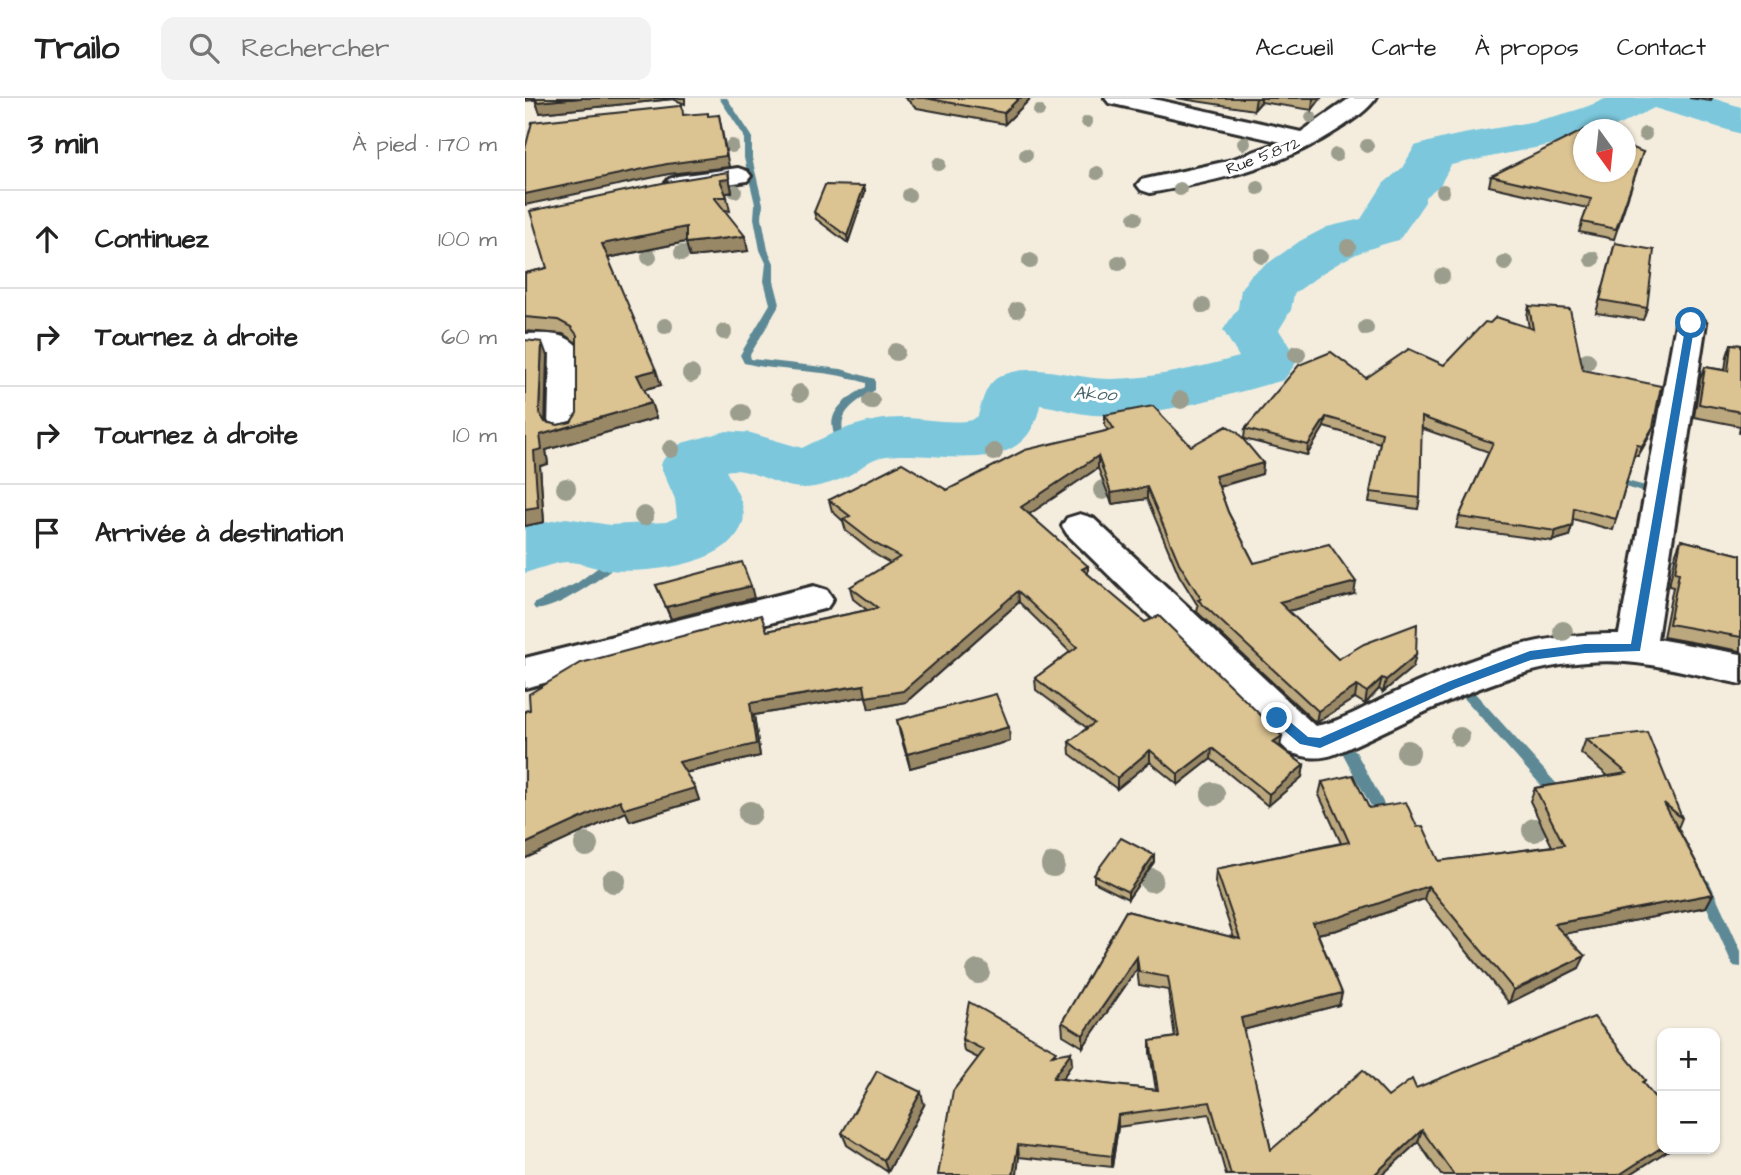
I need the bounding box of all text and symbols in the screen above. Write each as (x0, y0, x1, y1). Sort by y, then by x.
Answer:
search box (161, 17, 651, 80)
text: Trailo (35, 25, 119, 71)
icon: search (185, 29, 223, 67)
text: Rechercher (241, 30, 389, 66)
text: Accueil (1255, 31, 1334, 65)
text: Carte (1372, 31, 1437, 65)
text: À propos (1475, 31, 1579, 65)
text: Contact (1617, 31, 1706, 65)
north arrow (1573, 119, 1636, 182)
text: 3 min (28, 123, 98, 165)
text: À pied · 170 m (352, 128, 497, 160)
street label: Rue 5.872 (1223, 132, 1303, 180)
icon: ahead (28, 220, 66, 258)
text: Continuez (95, 221, 209, 257)
text: 100 m (438, 223, 497, 255)
route start (1675, 307, 1706, 338)
icon: right (28, 318, 66, 356)
text: Tournez à droite (95, 319, 298, 355)
text: 60 m (441, 321, 497, 353)
water label: Akoo (1073, 380, 1119, 408)
icon: right (28, 416, 66, 454)
text: Tournez à droite (95, 417, 298, 453)
text: 10 m (452, 419, 497, 451)
icon: arrive (28, 514, 66, 552)
text: Arrivée à destination (95, 515, 343, 551)
route end (1261, 702, 1292, 733)
map controls (1657, 1028, 1720, 1154)
button: + (1657, 1028, 1720, 1091)
button: − (1657, 1091, 1720, 1154)

